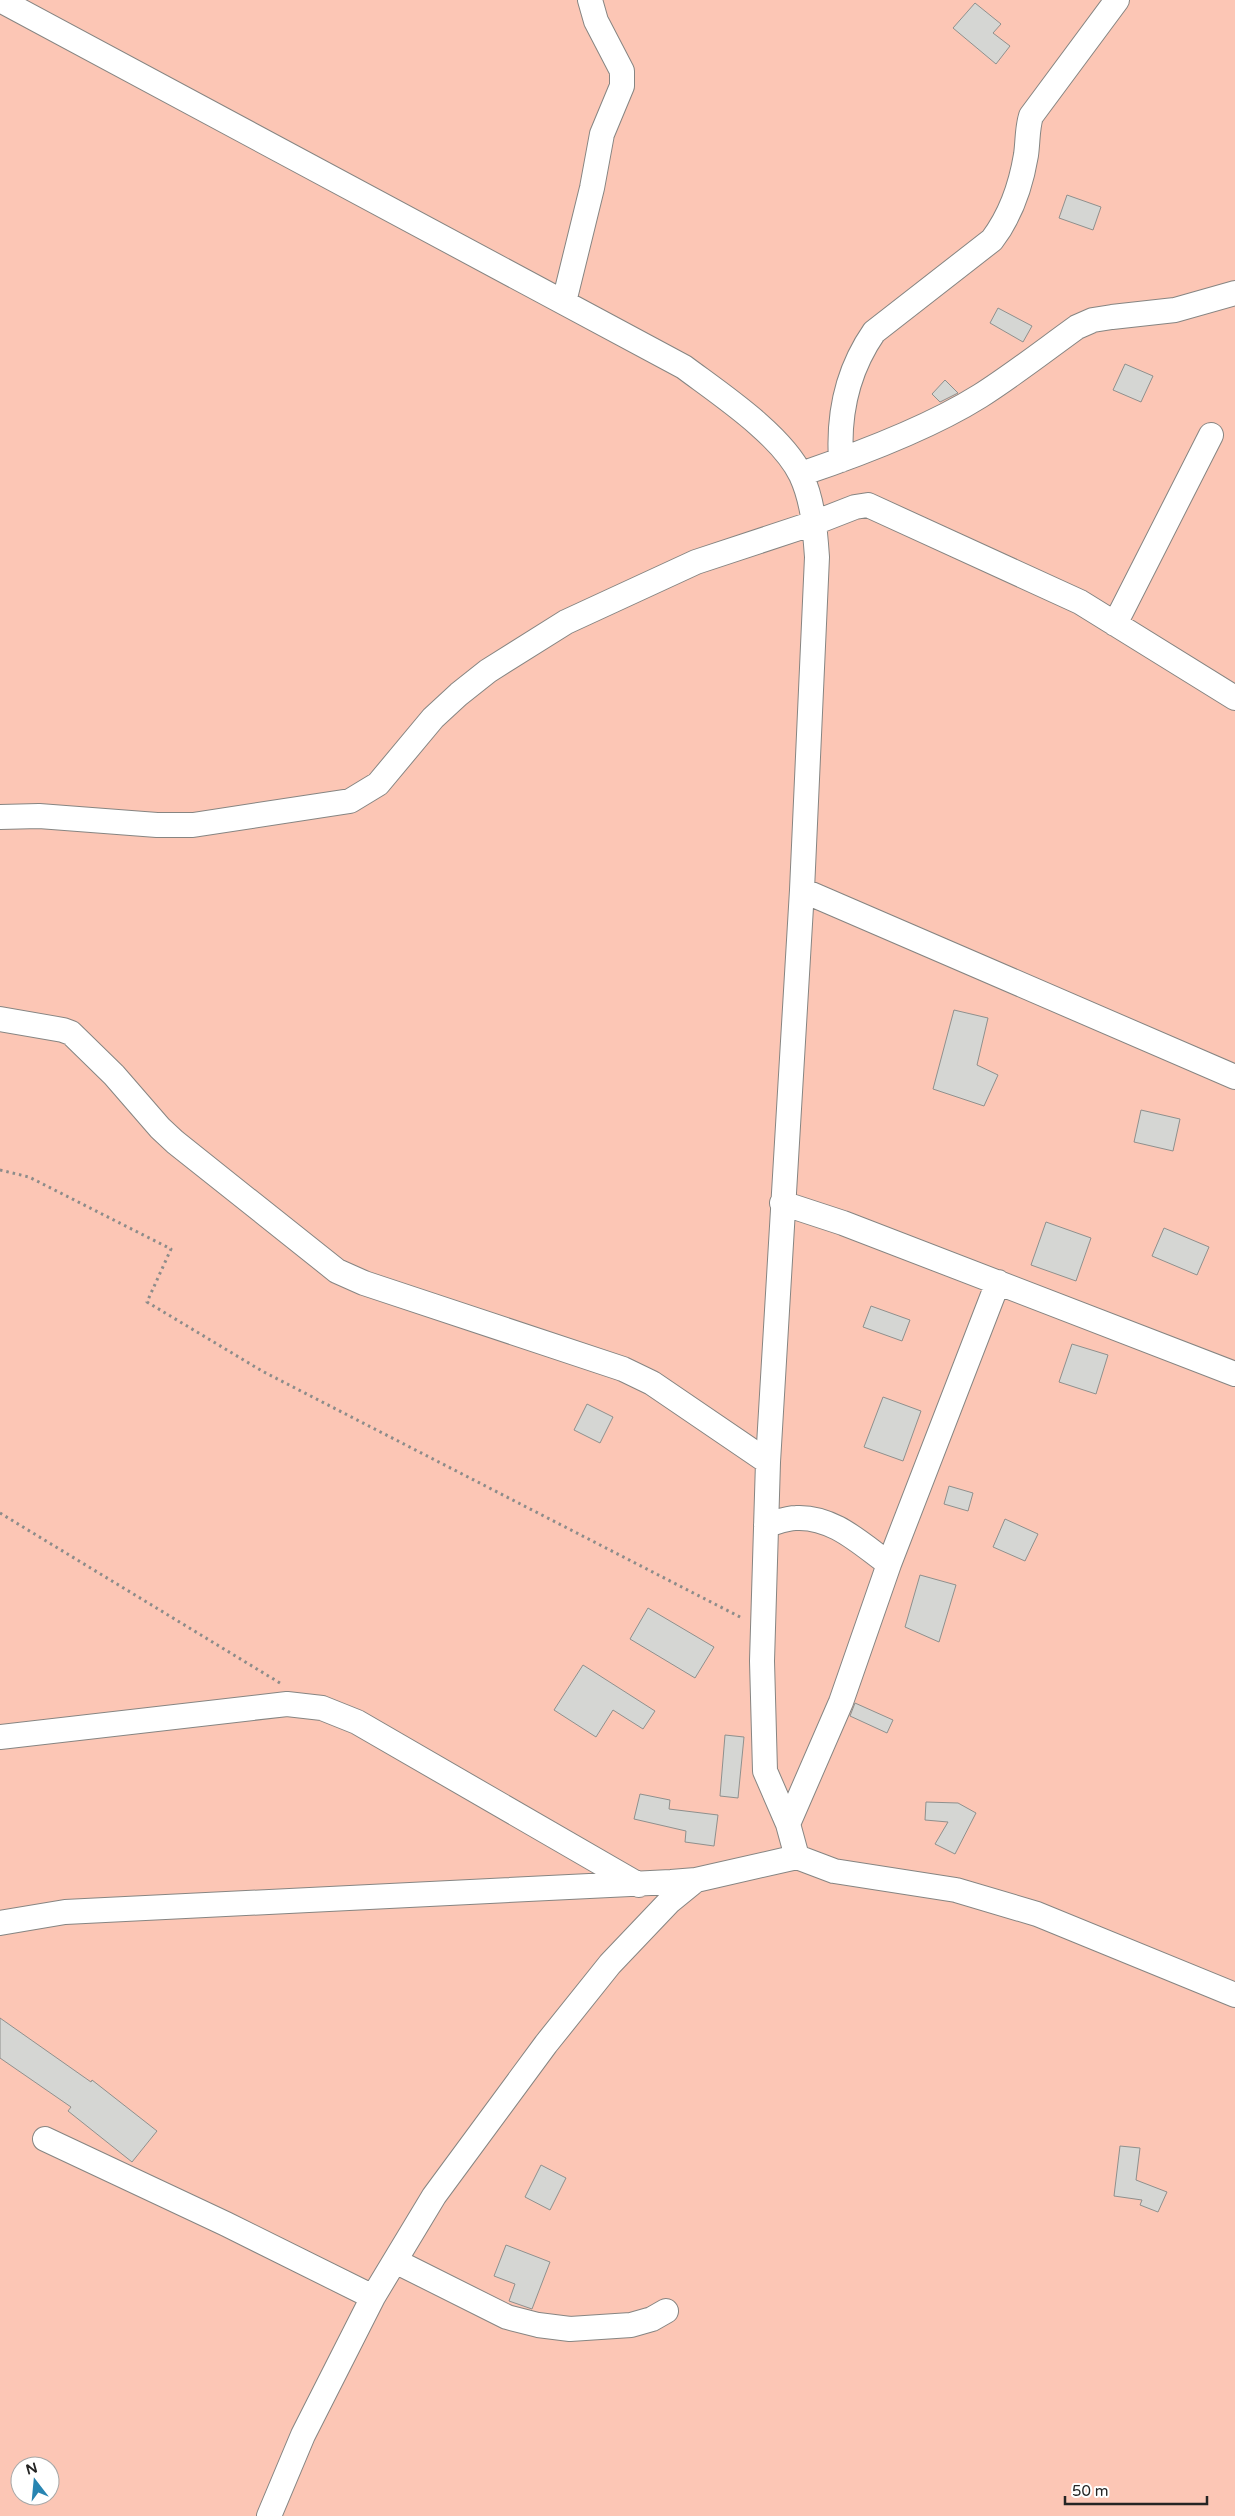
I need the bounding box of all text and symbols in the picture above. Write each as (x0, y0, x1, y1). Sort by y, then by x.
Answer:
north arrow (10, 2456, 60, 2506)
text: N (24, 2459, 39, 2479)
scale bar (1065, 2474, 1208, 2506)
text: 50 m (1072, 2482, 1109, 2500)

